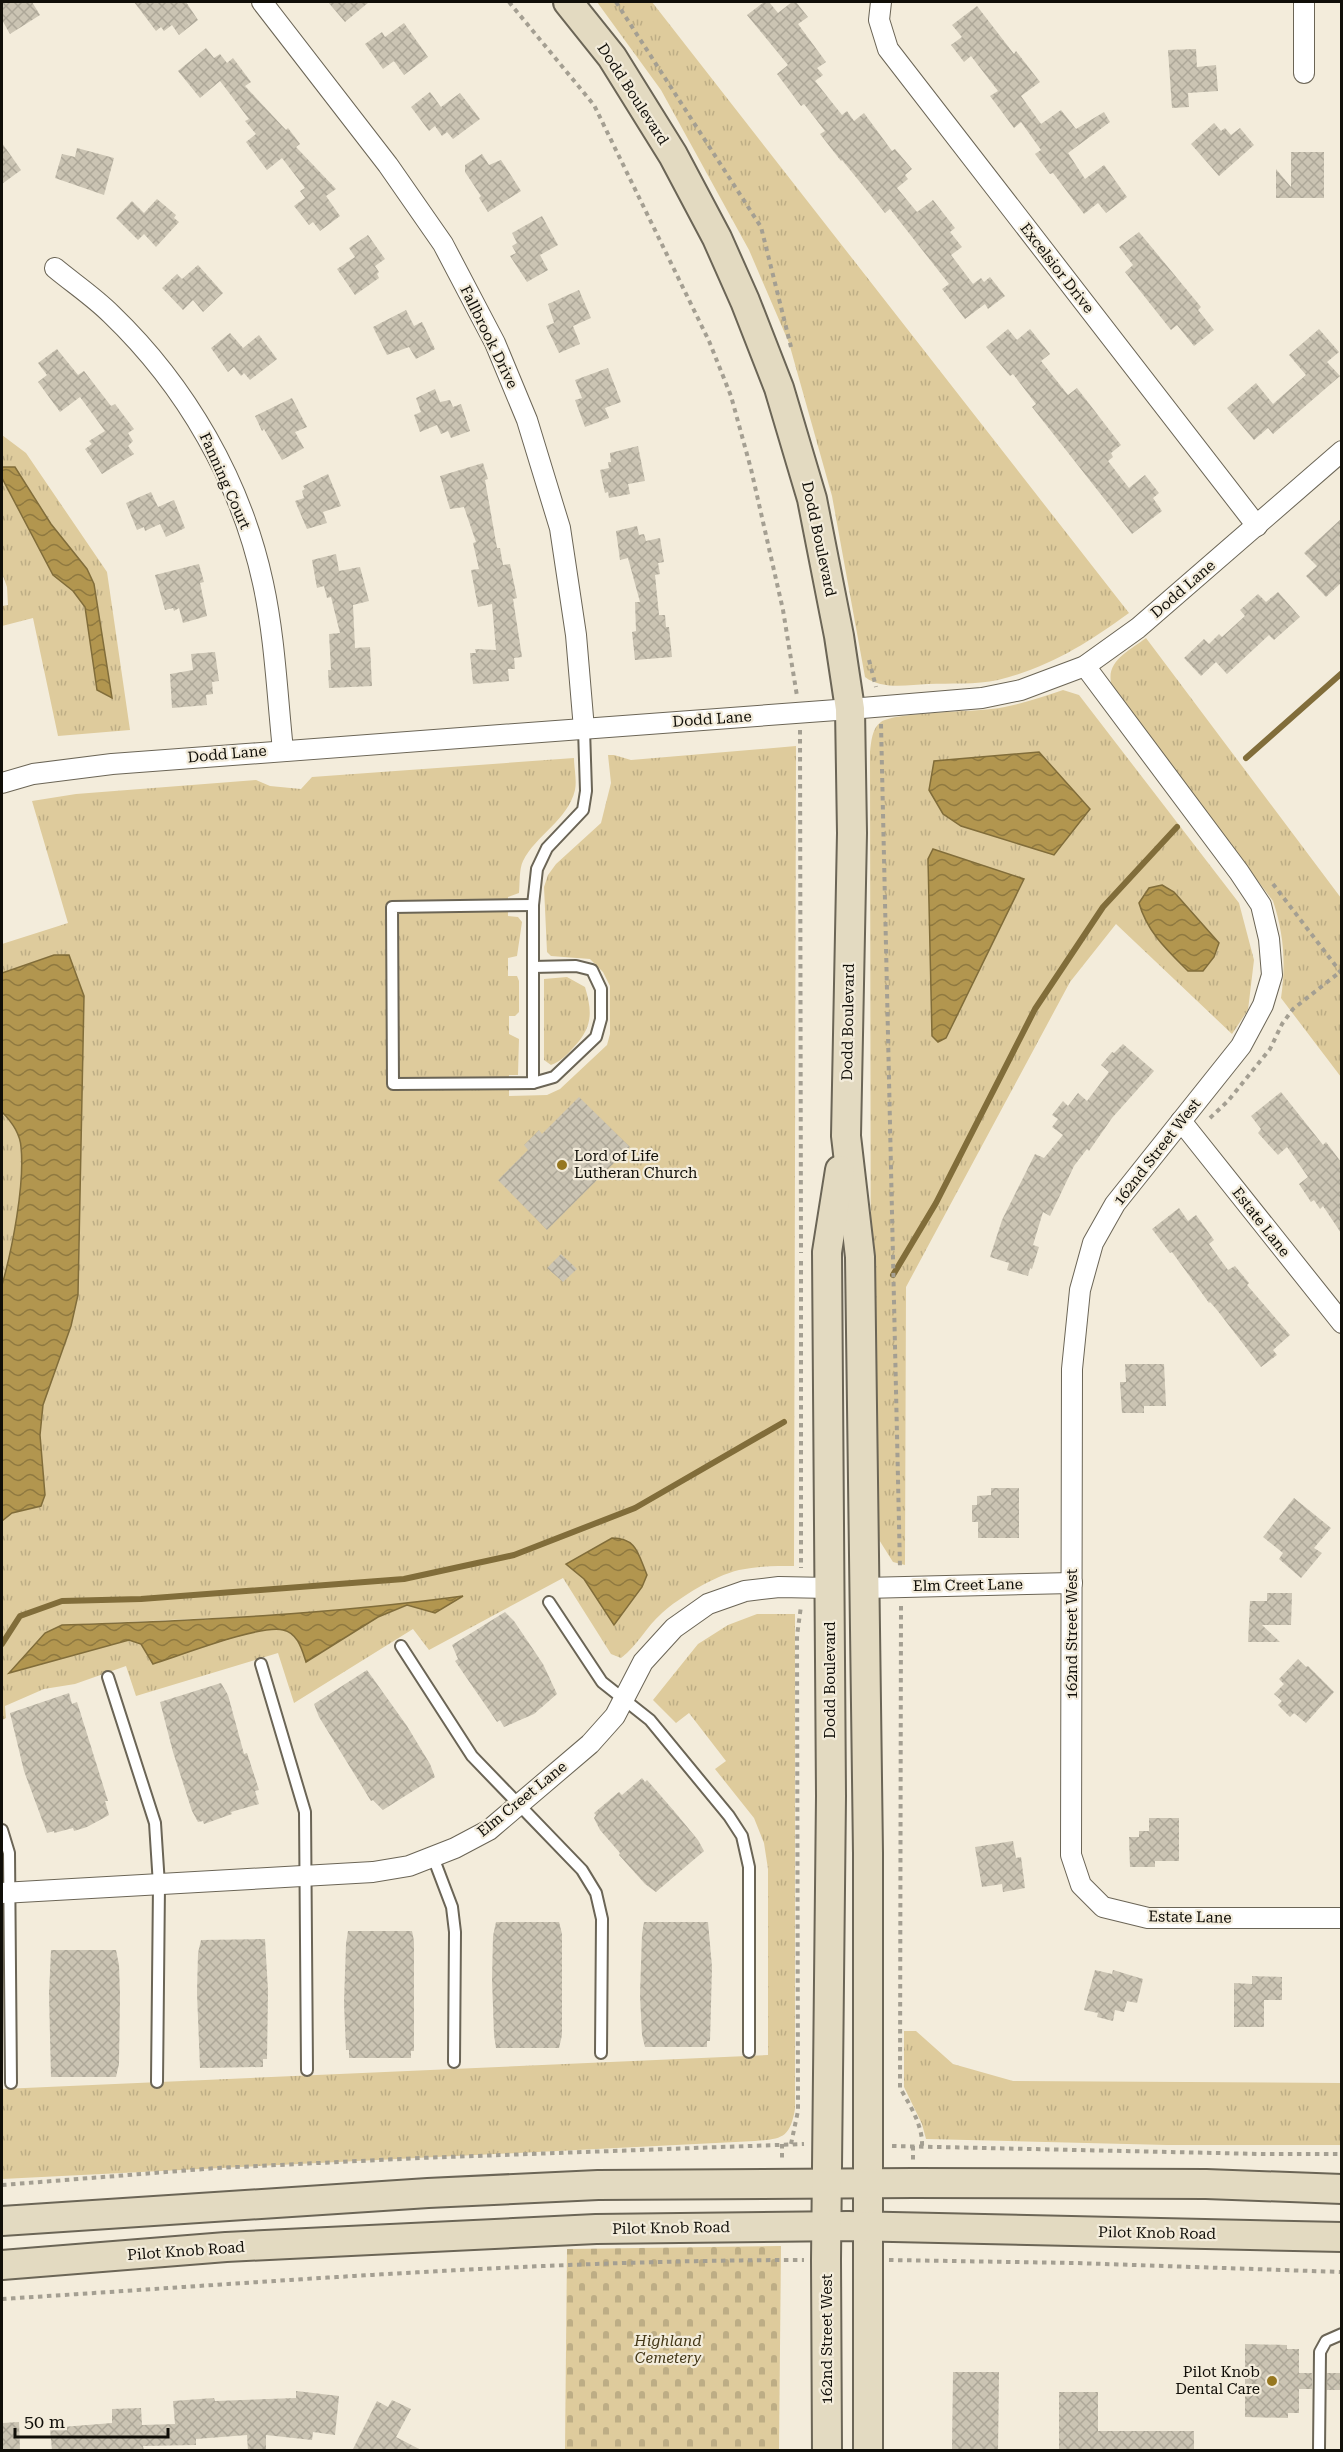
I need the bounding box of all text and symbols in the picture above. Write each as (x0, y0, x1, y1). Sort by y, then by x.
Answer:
street label: Dodd Boulevard (593, 40, 673, 148)
street label: Excelsior Drive (1016, 219, 1098, 317)
street label: Fallbrook Drive (456, 283, 522, 391)
street label: Fanning Court (196, 430, 255, 532)
street label: Dodd Boulevard (798, 480, 840, 599)
street label: Dodd Lane (1147, 556, 1219, 622)
street label: Dodd Lane (672, 707, 752, 731)
street label: Dodd Lane (187, 742, 267, 766)
street label: Dodd Boulevard (838, 963, 858, 1081)
street label: 162nd Street West (1110, 1095, 1205, 1209)
place label: Lord of Life Lutheran Church (574, 1147, 698, 1182)
marker: Lord of Life Lutheran Church (555, 1158, 569, 1172)
street label: Estate Lane (1228, 1184, 1294, 1260)
street label: 162nd Street West (1063, 1568, 1081, 1699)
street label: Elm Creet Lane (913, 1575, 1023, 1595)
street label: Dodd Boulevard (821, 1621, 839, 1739)
street label: Elm Creet Lane (474, 1757, 570, 1841)
street label: Estate Lane (1148, 1907, 1232, 1927)
street label: Pilot Knob Road (612, 2218, 730, 2238)
street label: Pilot Knob Road (1098, 2223, 1216, 2243)
street label: Pilot Knob Road (127, 2238, 246, 2264)
street label: 162nd Street West (818, 2273, 836, 2404)
park label: Highland Cemetery (633, 2332, 702, 2367)
place label: Pilot Knob Dental Care (1175, 2363, 1260, 2398)
marker: Pilot Knob Dental Care (1265, 2374, 1279, 2388)
scale bar (15, 2401, 168, 2439)
text: 50 m (24, 2411, 65, 2432)

